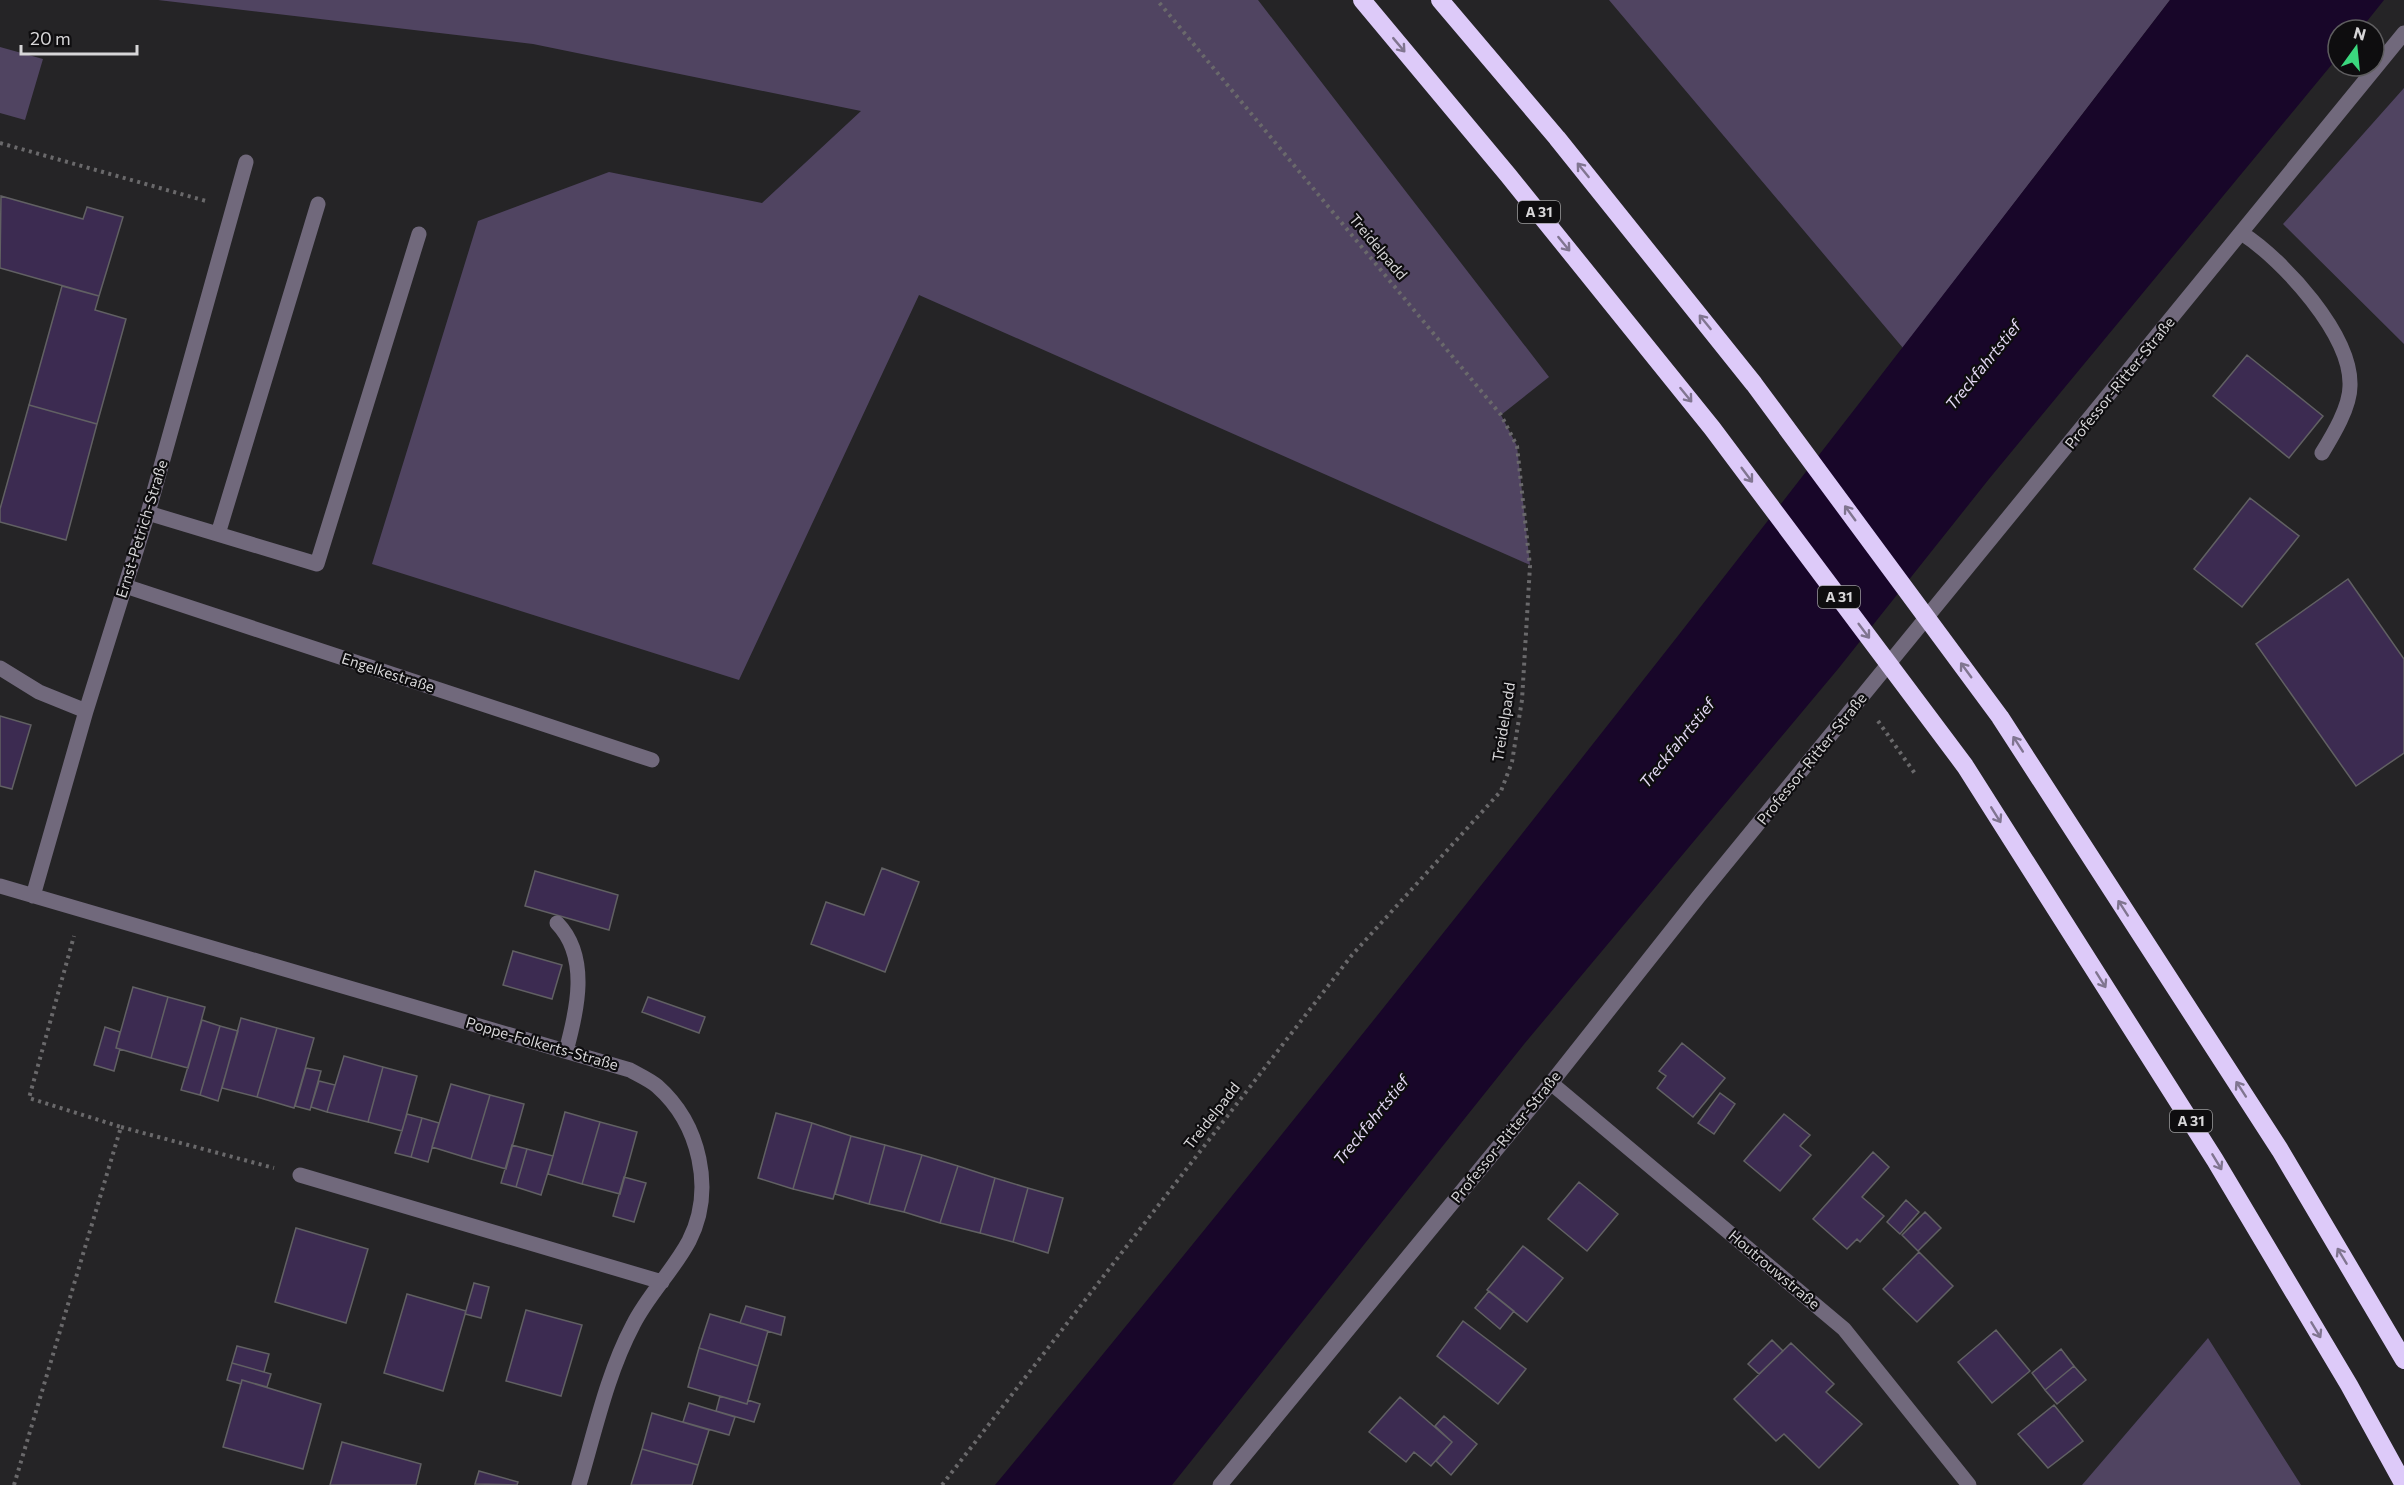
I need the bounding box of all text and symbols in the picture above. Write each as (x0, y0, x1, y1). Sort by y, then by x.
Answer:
scale bar (21, 18, 136, 56)
north arrow (2326, 18, 2386, 78)
text: N (2352, 22, 2368, 44)
text: 20 m (30, 27, 71, 49)
one-way arrow (1392, 37, 1406, 52)
one-way arrow (1576, 162, 1589, 178)
road number: A 31 (1518, 201, 1560, 223)
street label: Treidelpadd (1346, 210, 1411, 283)
one-way arrow (1557, 235, 1570, 251)
street label: Professor-Ritter-Straße (2061, 313, 2178, 452)
one-way arrow (1698, 314, 1711, 330)
water label: Treckfahrtstief (1941, 315, 2025, 413)
one-way arrow (1680, 387, 1693, 403)
street label: Ernst-Petrich-Straße (111, 457, 171, 600)
one-way arrow (1741, 466, 1754, 482)
one-way arrow (1844, 506, 1856, 522)
road number: A 31 (1818, 586, 1860, 608)
one-way arrow (1858, 622, 1870, 638)
street label: Engelkestraße (340, 649, 437, 696)
one-way arrow (1959, 663, 1972, 679)
street label: Treidelpadd (1488, 681, 1518, 763)
street label: Professor-Ritter-Straße (1753, 689, 1870, 828)
water label: Treckfahrtstief (1635, 693, 1719, 791)
one-way arrow (2011, 736, 2023, 753)
one-way arrow (1991, 806, 2003, 823)
one-way arrow (2117, 900, 2129, 917)
one-way arrow (2095, 971, 2107, 988)
street label: Poppe-Folkerts-Straße (464, 1013, 621, 1073)
street label: Professor-Ritter-Straße (1447, 1067, 1564, 1206)
water label: Treckfahrtstief (1329, 1070, 1413, 1168)
street label: Treidelpadd (1179, 1078, 1243, 1153)
one-way arrow (2234, 1081, 2247, 1098)
road number: A 31 (2170, 1110, 2212, 1132)
one-way arrow (2211, 1153, 2223, 1170)
street label: Houtrouwstraße (1725, 1226, 1824, 1313)
one-way arrow (2336, 1248, 2348, 1265)
one-way arrow (2310, 1321, 2322, 1338)

